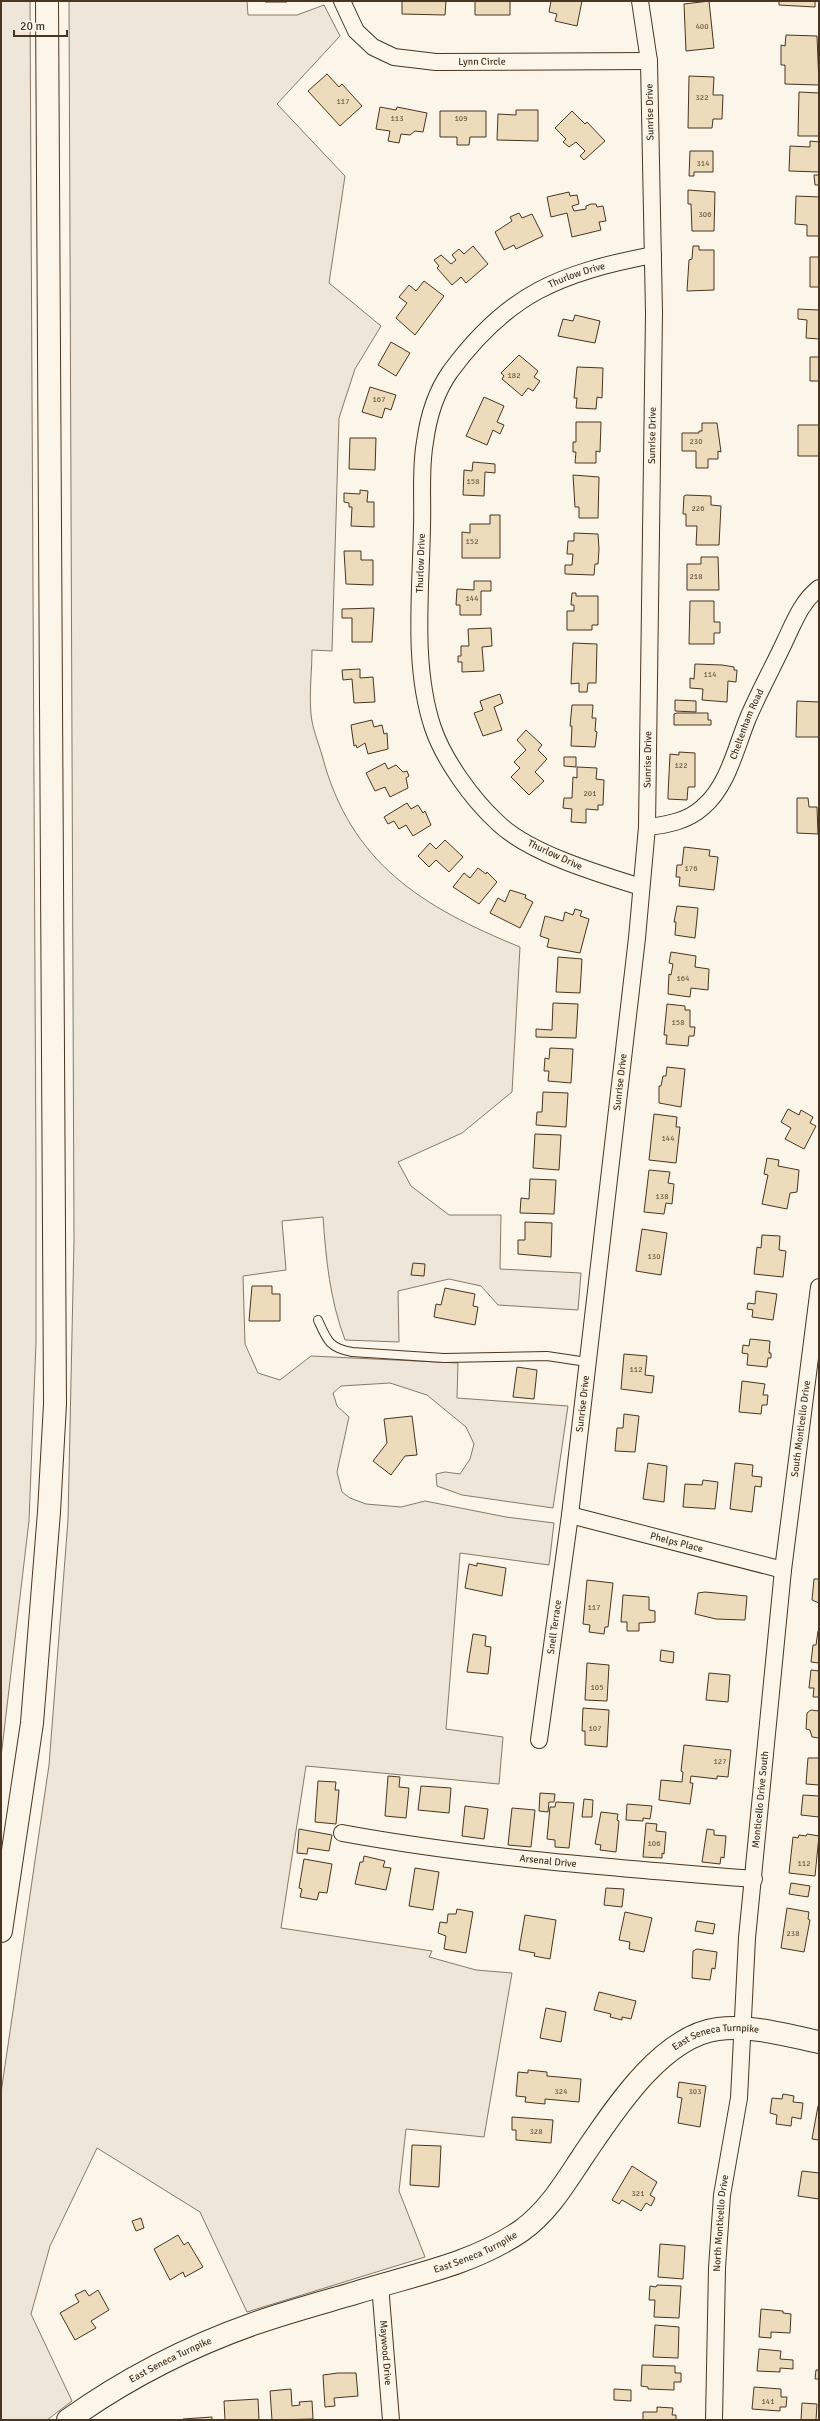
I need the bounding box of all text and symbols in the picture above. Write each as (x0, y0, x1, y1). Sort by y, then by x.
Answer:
scale bar (14, 12, 67, 38)
text: 20 m (20, 19, 45, 34)
house number: 400 (696, 21, 708, 31)
street label: Lynn Circle (458, 56, 506, 68)
street label: Sunrise Drive (644, 83, 656, 141)
house number: 322 (696, 92, 708, 102)
house number: 117 (337, 96, 349, 106)
house number: 113 (391, 113, 403, 123)
house number: 109 (455, 113, 467, 123)
house number: 314 (697, 158, 710, 168)
house number: 306 (699, 209, 711, 219)
street label: Thurlow Drive (546, 260, 606, 291)
house number: 182 (508, 370, 520, 380)
house number: 167 (373, 394, 385, 404)
street label: Sunrise Drive (646, 407, 659, 464)
house number: 230 (690, 436, 702, 446)
house number: 158 (467, 476, 479, 486)
house number: 226 (692, 503, 704, 513)
street label: Thurlow Drive (414, 533, 428, 593)
house number: 152 (466, 536, 478, 546)
house number: 218 (690, 571, 702, 581)
house number: 144 (466, 593, 479, 603)
house number: 114 (704, 669, 717, 679)
street label: Cheltenham Road (727, 687, 767, 761)
street label: Sunrise Drive (642, 731, 654, 788)
house number: 122 (675, 760, 687, 770)
house number: 201 (584, 788, 596, 798)
street label: Thurlow Drive (526, 837, 584, 873)
house number: 176 (685, 863, 697, 873)
house number: 164 (677, 973, 690, 983)
house number: 158 (672, 1017, 684, 1027)
street label: Sunrise Drive (611, 1053, 630, 1111)
house number: 144 (662, 1133, 675, 1143)
house number: 138 (656, 1191, 668, 1201)
house number: 130 (648, 1251, 660, 1261)
house number: 112 (630, 1364, 642, 1374)
street label: Sunrise Drive (574, 1375, 592, 1433)
street label: South Monticello Drive (789, 1380, 813, 1478)
street label: Phelps Place (649, 1530, 704, 1555)
street label: Snell Terrace (545, 1599, 564, 1655)
house number: 117 (588, 1602, 600, 1612)
house number: 105 (591, 1682, 603, 1692)
house number: 107 (589, 1723, 601, 1733)
street label: Monticello Drive South (750, 1750, 771, 1849)
house number: 127 (714, 1756, 726, 1766)
house number: 106 (648, 1838, 660, 1848)
street label: Arsenal Drive (519, 1852, 577, 1870)
house number: 112 (798, 1858, 810, 1868)
house number: 238 (787, 1928, 799, 1938)
street label: East Seneca Turnpike (670, 2022, 760, 2053)
house number: 324 (555, 2086, 568, 2096)
house number: 303 (689, 2086, 701, 2096)
house number: 328 (530, 2126, 542, 2136)
street label: North Monticello Drive (711, 2174, 731, 2272)
house number: 321 (632, 2188, 644, 2198)
street label: East Seneca Turnpike (432, 2229, 520, 2276)
street label: Maywood Drive (377, 2320, 394, 2386)
street label: East Seneca Turnpike (127, 2335, 214, 2386)
house number: 141 (762, 2396, 774, 2406)

